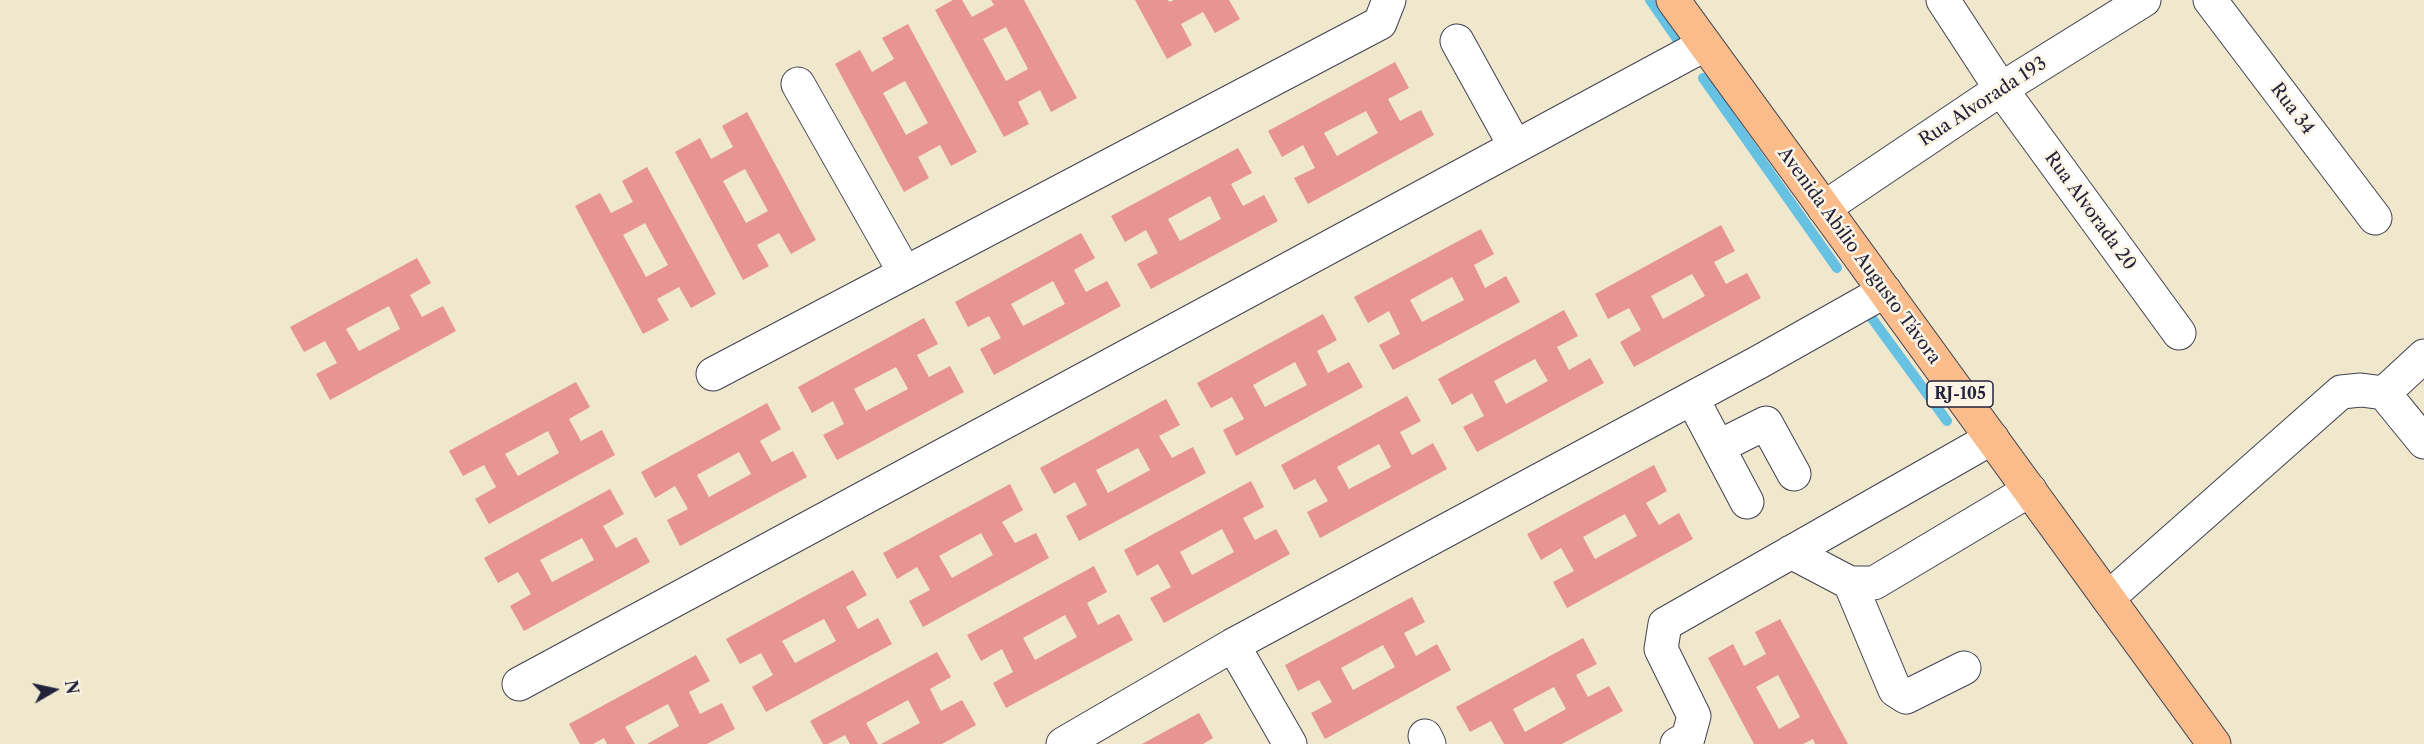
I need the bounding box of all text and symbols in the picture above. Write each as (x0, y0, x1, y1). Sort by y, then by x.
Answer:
street label: Rua Alvorada 193 (1915, 53, 2051, 151)
street label: Rua 34 (2266, 79, 2318, 139)
street label: Avenida Abílio Augusto Távora (1773, 143, 1945, 369)
street label: Rua Alvorada 20 (2040, 147, 2140, 275)
road number: RJ-105 (1927, 381, 1993, 407)
north arrow (24, 660, 84, 720)
text: N (61, 679, 83, 696)

